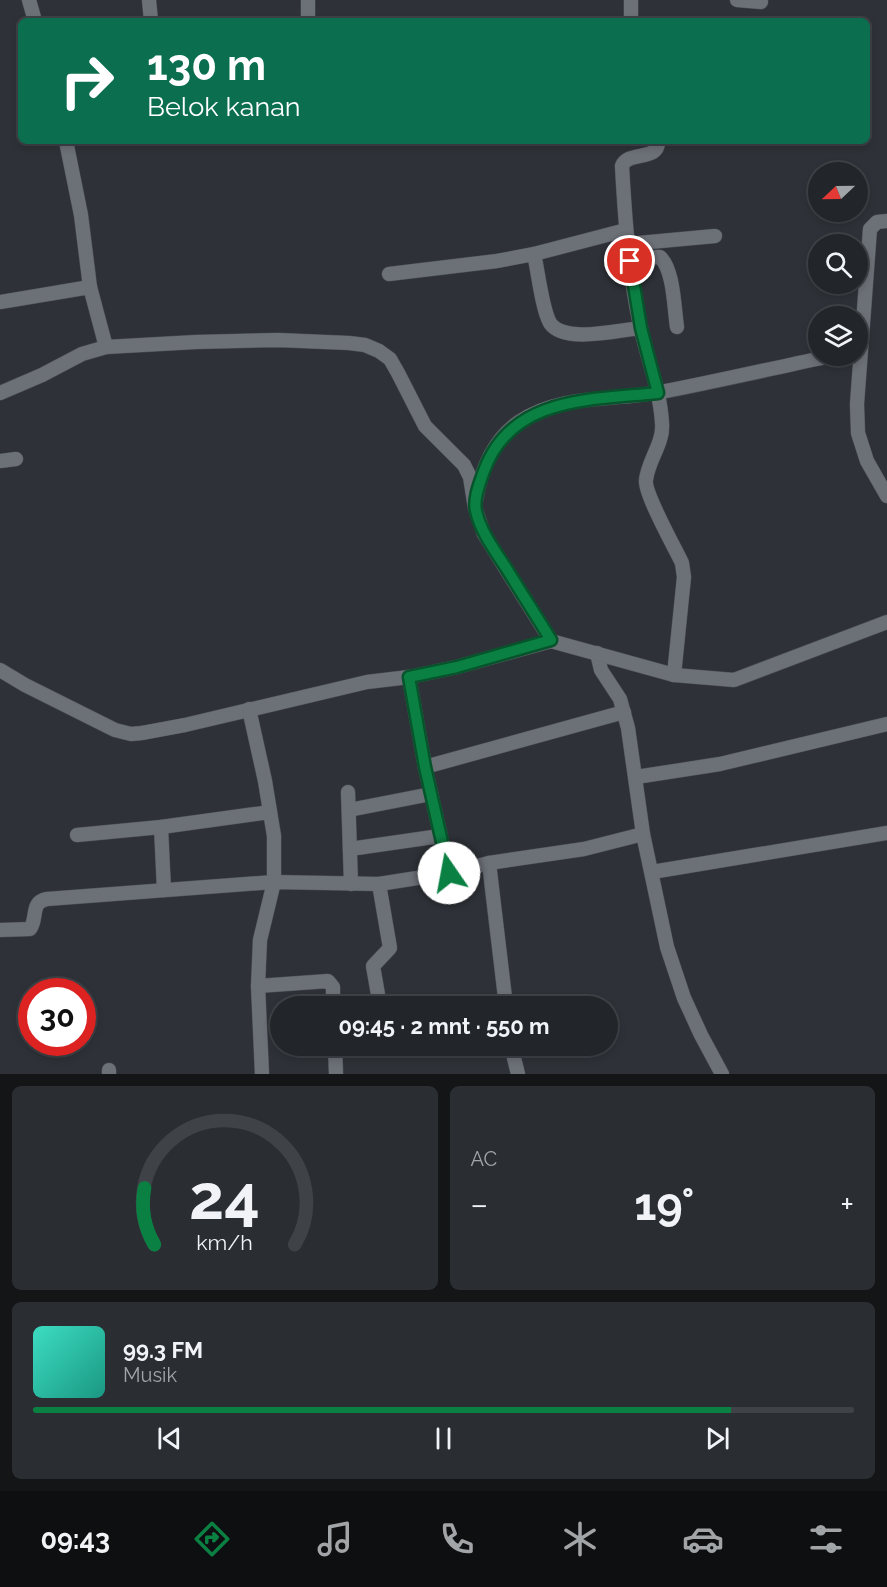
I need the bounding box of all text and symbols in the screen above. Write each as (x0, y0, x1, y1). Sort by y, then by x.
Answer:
text: 130 m (147, 41, 266, 90)
icon: right (48, 42, 126, 120)
text: Belok kanan (147, 91, 301, 122)
north arrow (808, 162, 868, 222)
map controls (808, 162, 868, 366)
button: search (808, 234, 868, 294)
pin (604, 235, 655, 286)
icon: arrive (613, 244, 646, 277)
button: layers (808, 306, 868, 366)
position arrow (417, 841, 481, 905)
speed limit sign: 30 (18, 978, 96, 1056)
text: 09:45 · 2 mnt · 550 m (338, 1013, 550, 1039)
text: AC (471, 1147, 497, 1171)
text: 24 (189, 1160, 260, 1234)
text: 19° (634, 1178, 694, 1231)
text: − (471, 1185, 488, 1224)
text: + (840, 1185, 854, 1224)
text: km/h (196, 1230, 253, 1255)
text: 99.3 FM (123, 1337, 203, 1363)
text: Musik (123, 1363, 177, 1387)
icon: previous (153, 1422, 186, 1455)
icon: pause (427, 1422, 460, 1455)
icon: next (701, 1422, 734, 1455)
icon: directions (191, 1518, 233, 1560)
icon: music (314, 1518, 356, 1560)
icon: phone (436, 1518, 478, 1560)
icon: climate (559, 1518, 601, 1560)
icon: car (682, 1518, 724, 1560)
icon: filters (805, 1518, 847, 1560)
text: 09:43 (40, 1524, 110, 1555)

